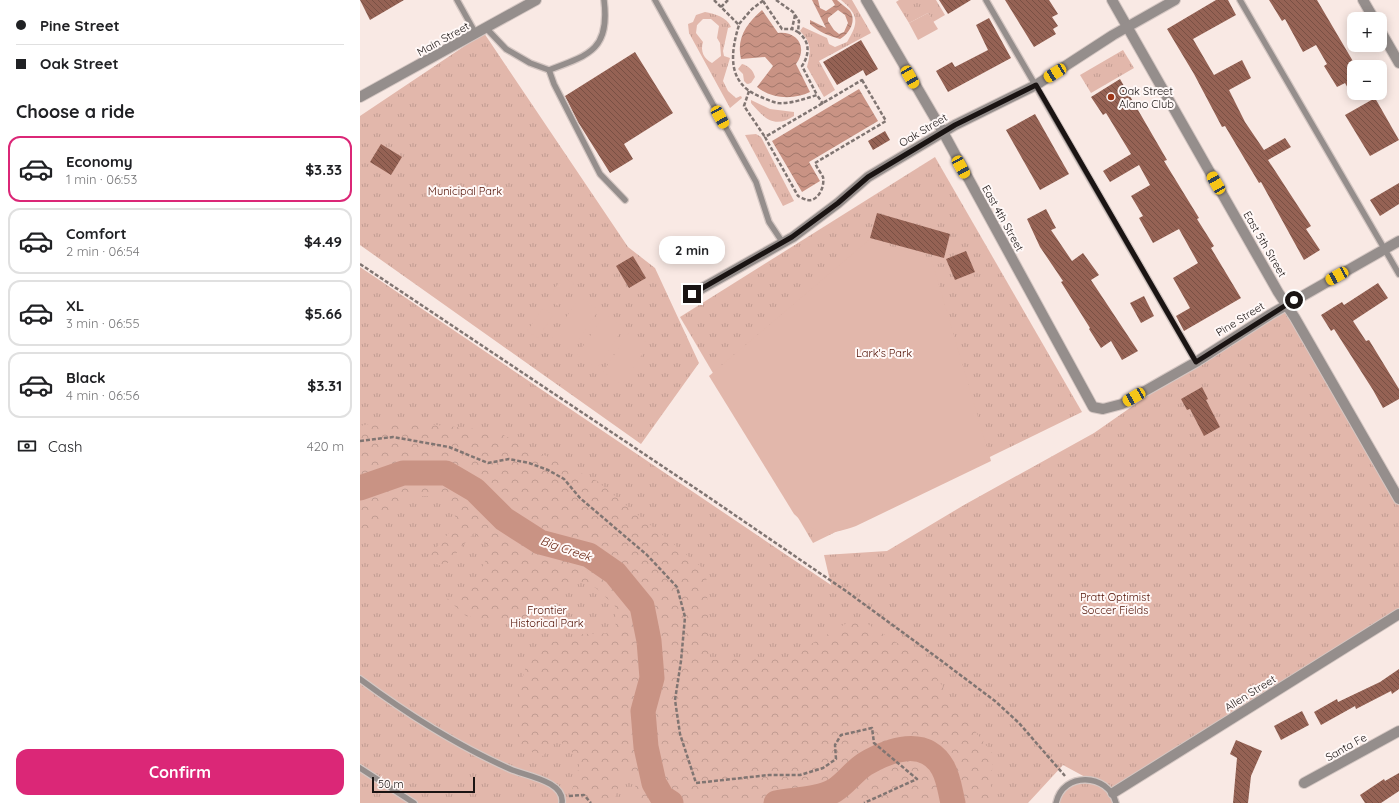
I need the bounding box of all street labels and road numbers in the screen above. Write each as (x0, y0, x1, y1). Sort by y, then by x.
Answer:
street label: Main Street (414, 19, 472, 59)
street label: Oak Street (896, 110, 950, 150)
street label: East 4th Street (979, 182, 1027, 254)
street label: East 5th Street (1240, 209, 1290, 280)
street label: Pine Street (1213, 298, 1267, 339)
street label: Allen Street (1222, 672, 1278, 714)
street label: Santa Fe (1323, 730, 1369, 764)

